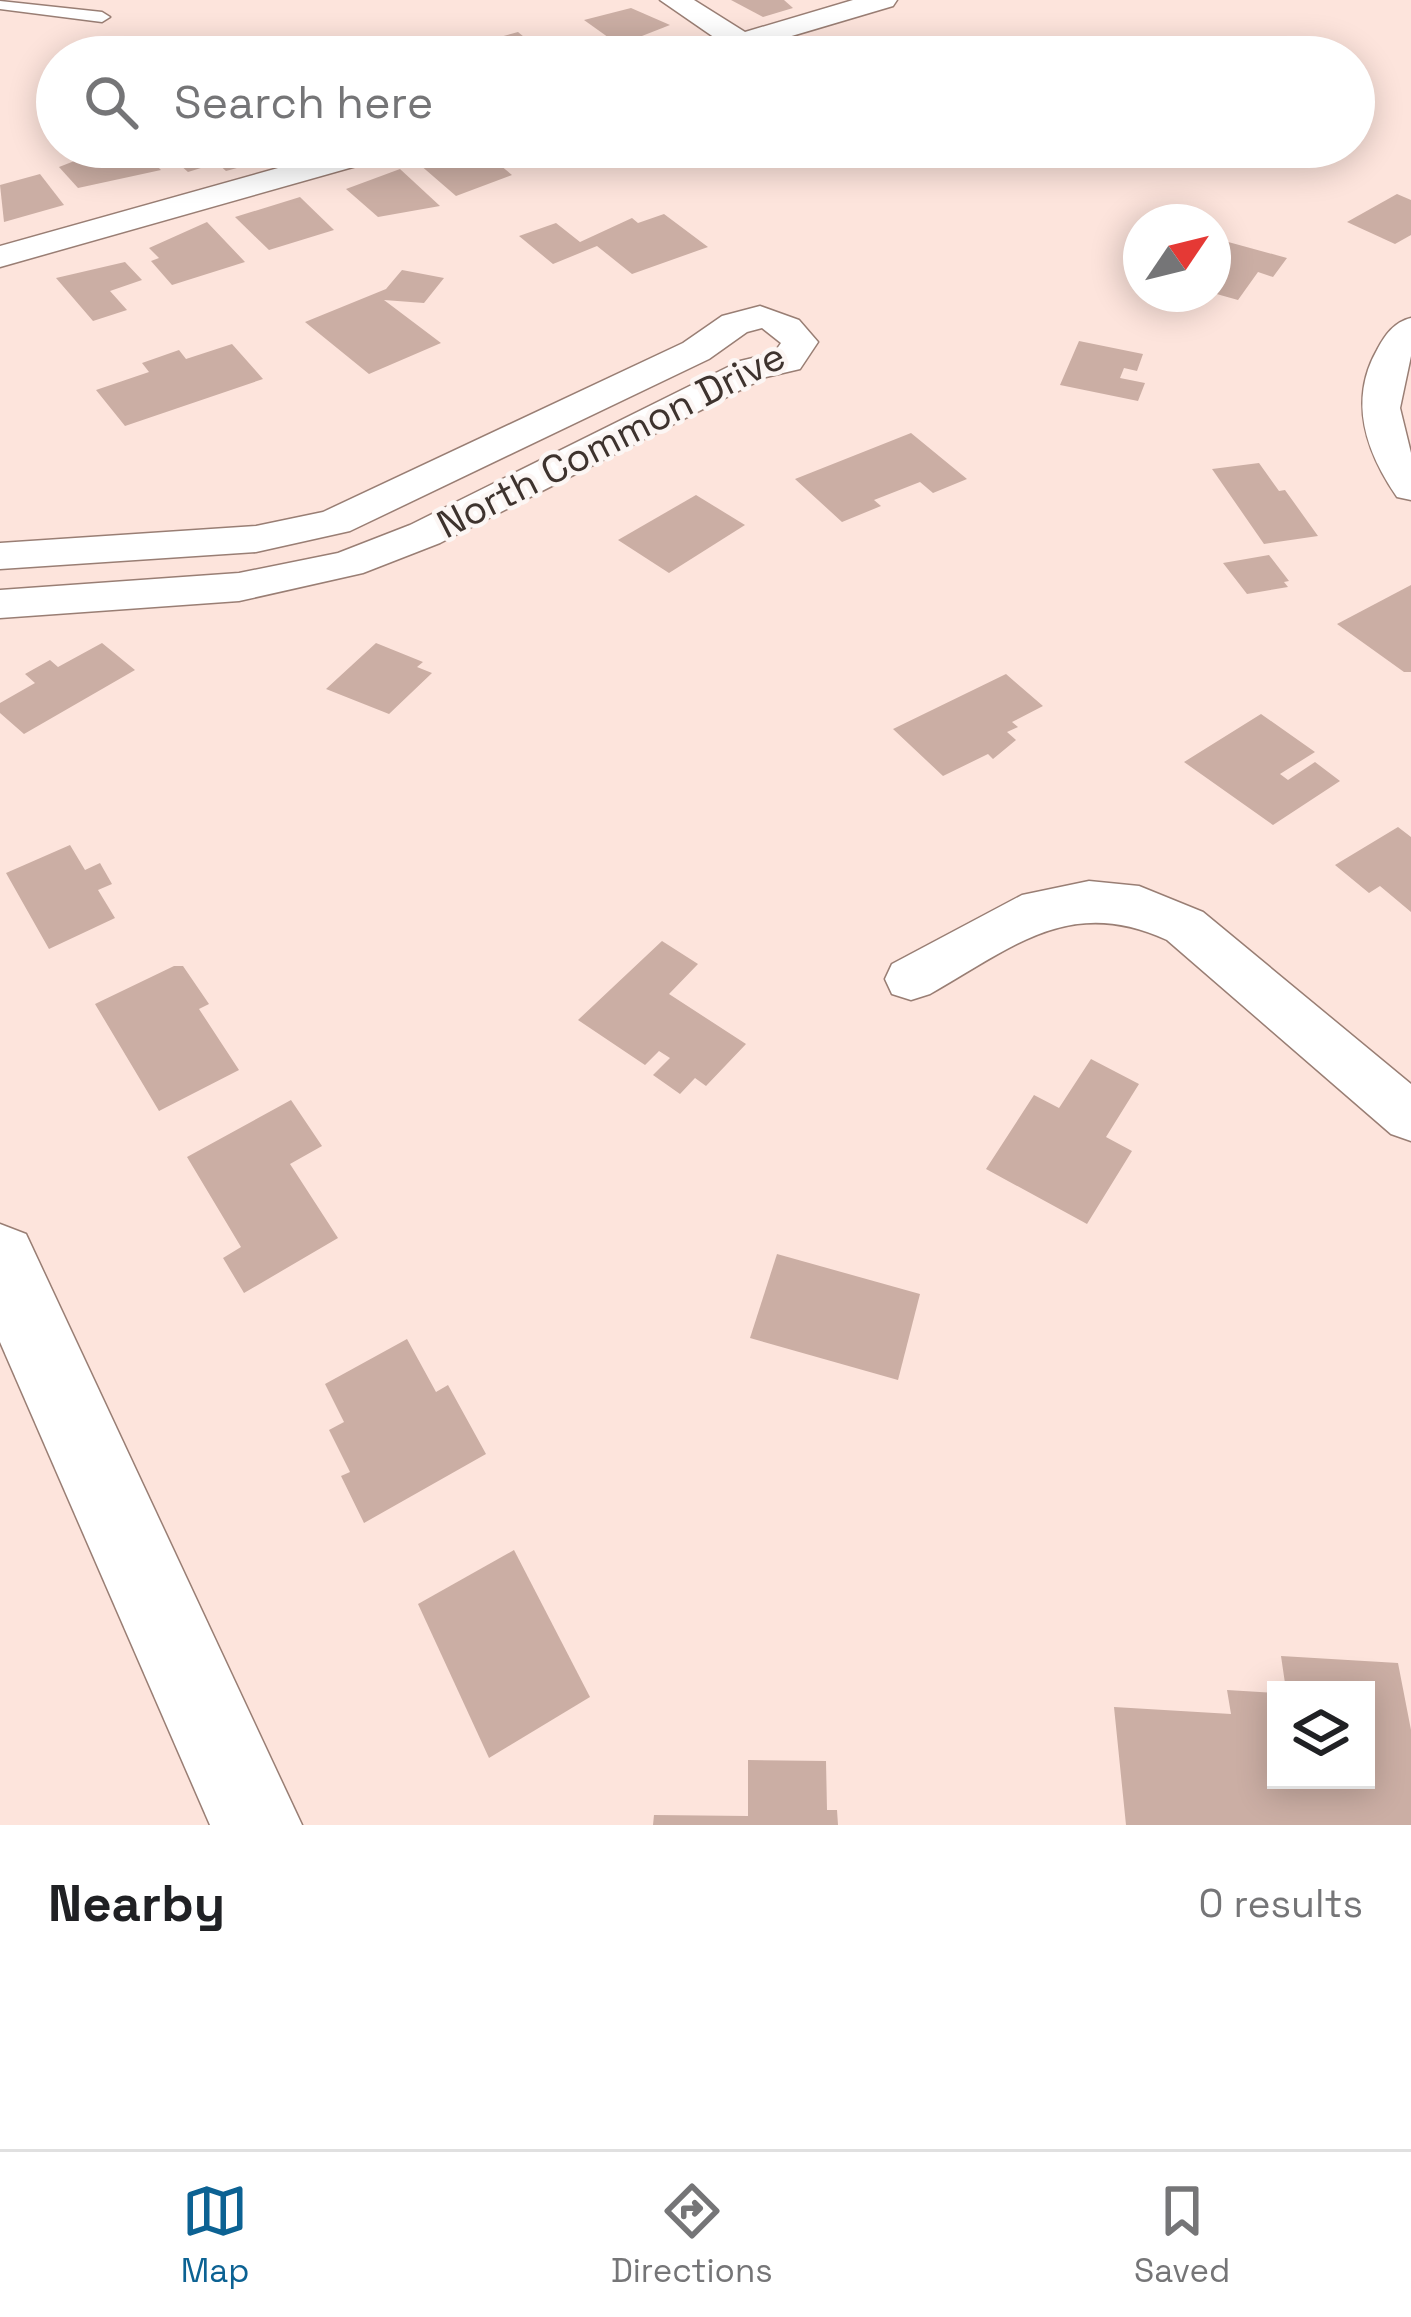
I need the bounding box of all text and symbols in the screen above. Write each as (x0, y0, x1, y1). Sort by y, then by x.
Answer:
search box (36, 36, 1375, 168)
icon: search (78, 69, 144, 135)
text: Search here (174, 74, 433, 131)
north arrow (1123, 204, 1231, 312)
street label: North Common Drive (429, 331, 793, 549)
map controls (1267, 1681, 1375, 1789)
button: layers (1267, 1681, 1375, 1789)
text: Nearby (48, 1871, 225, 1936)
text: 0 results (1198, 1879, 1363, 1928)
tab: Map (181, 2178, 249, 2292)
tab: Directions (611, 2178, 773, 2292)
tab: Saved (1134, 2178, 1230, 2292)

